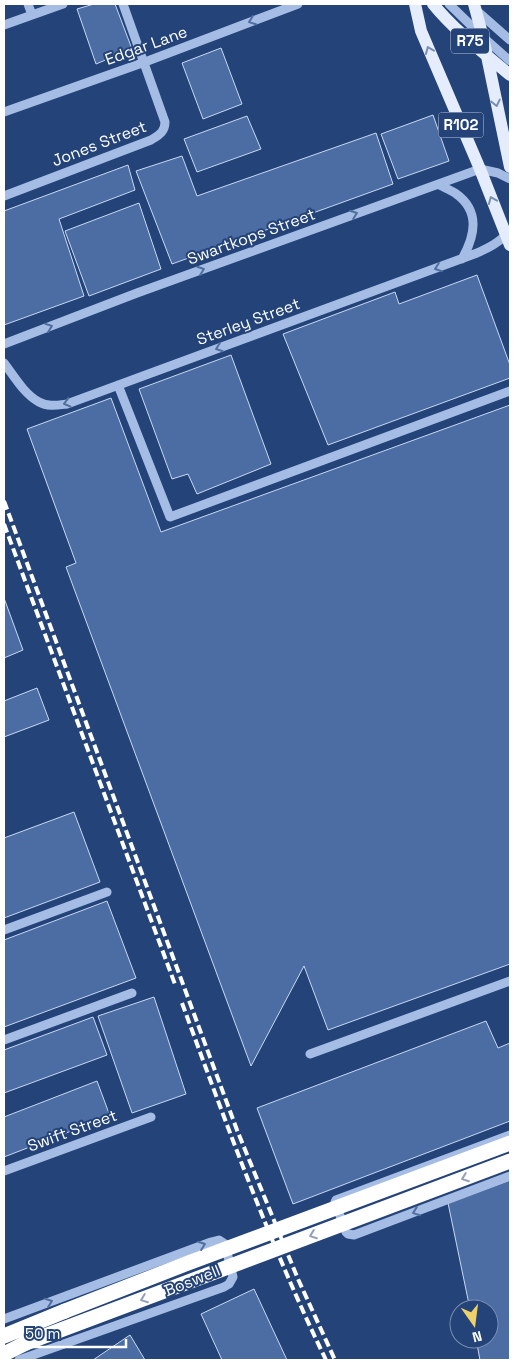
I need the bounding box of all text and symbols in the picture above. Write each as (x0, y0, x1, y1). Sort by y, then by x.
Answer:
one-way arrow (248, 15, 257, 25)
street label: Edgar Lane (102, 21, 190, 70)
road number: R75 (451, 28, 489, 54)
one-way arrow (425, 46, 435, 55)
one-way arrow (490, 99, 501, 108)
road number: R102 (438, 112, 484, 138)
street label: Jones Street (49, 116, 149, 171)
one-way arrow (488, 196, 498, 205)
street label: Swartkops Street (184, 204, 318, 269)
one-way arrow (349, 210, 358, 220)
one-way arrow (434, 262, 442, 272)
one-way arrow (197, 266, 205, 276)
street label: Sterley Street (194, 293, 303, 350)
one-way arrow (44, 323, 53, 333)
one-way arrow (215, 342, 224, 352)
one-way arrow (62, 397, 71, 408)
street label: Swift Street (25, 1105, 120, 1156)
one-way arrow (461, 1172, 469, 1182)
one-way arrow (412, 1206, 420, 1216)
one-way arrow (309, 1229, 317, 1239)
one-way arrow (197, 1241, 206, 1251)
street label: Boswell (161, 1260, 223, 1301)
one-way arrow (140, 1292, 149, 1303)
one-way arrow (45, 1298, 53, 1308)
north arrow (449, 1299, 499, 1349)
scale bar (18, 1316, 125, 1348)
text: 50 m (25, 1324, 60, 1343)
text: N (470, 1327, 484, 1346)

